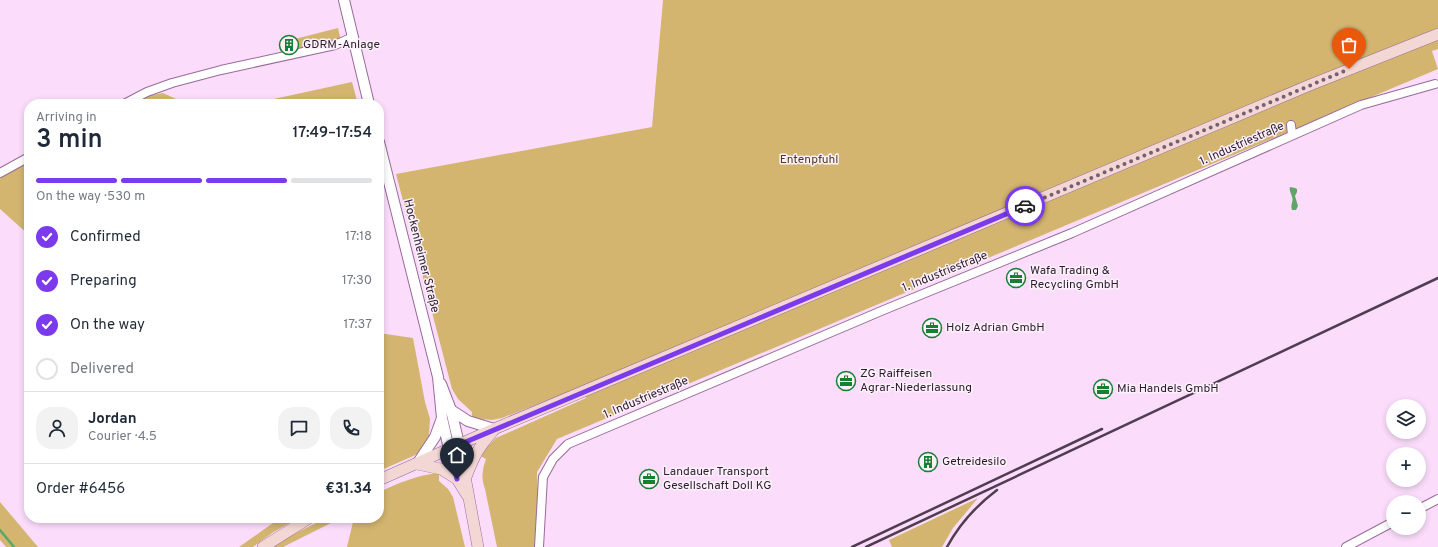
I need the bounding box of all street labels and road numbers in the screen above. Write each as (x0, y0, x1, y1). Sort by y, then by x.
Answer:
street label: 1. Industriestraße (1197, 118, 1287, 170)
street label: Hockenheimer Straße (399, 198, 443, 314)
street label: 1. Industriestraße (900, 248, 990, 296)
street label: 1. Industriestraße (601, 373, 691, 423)

